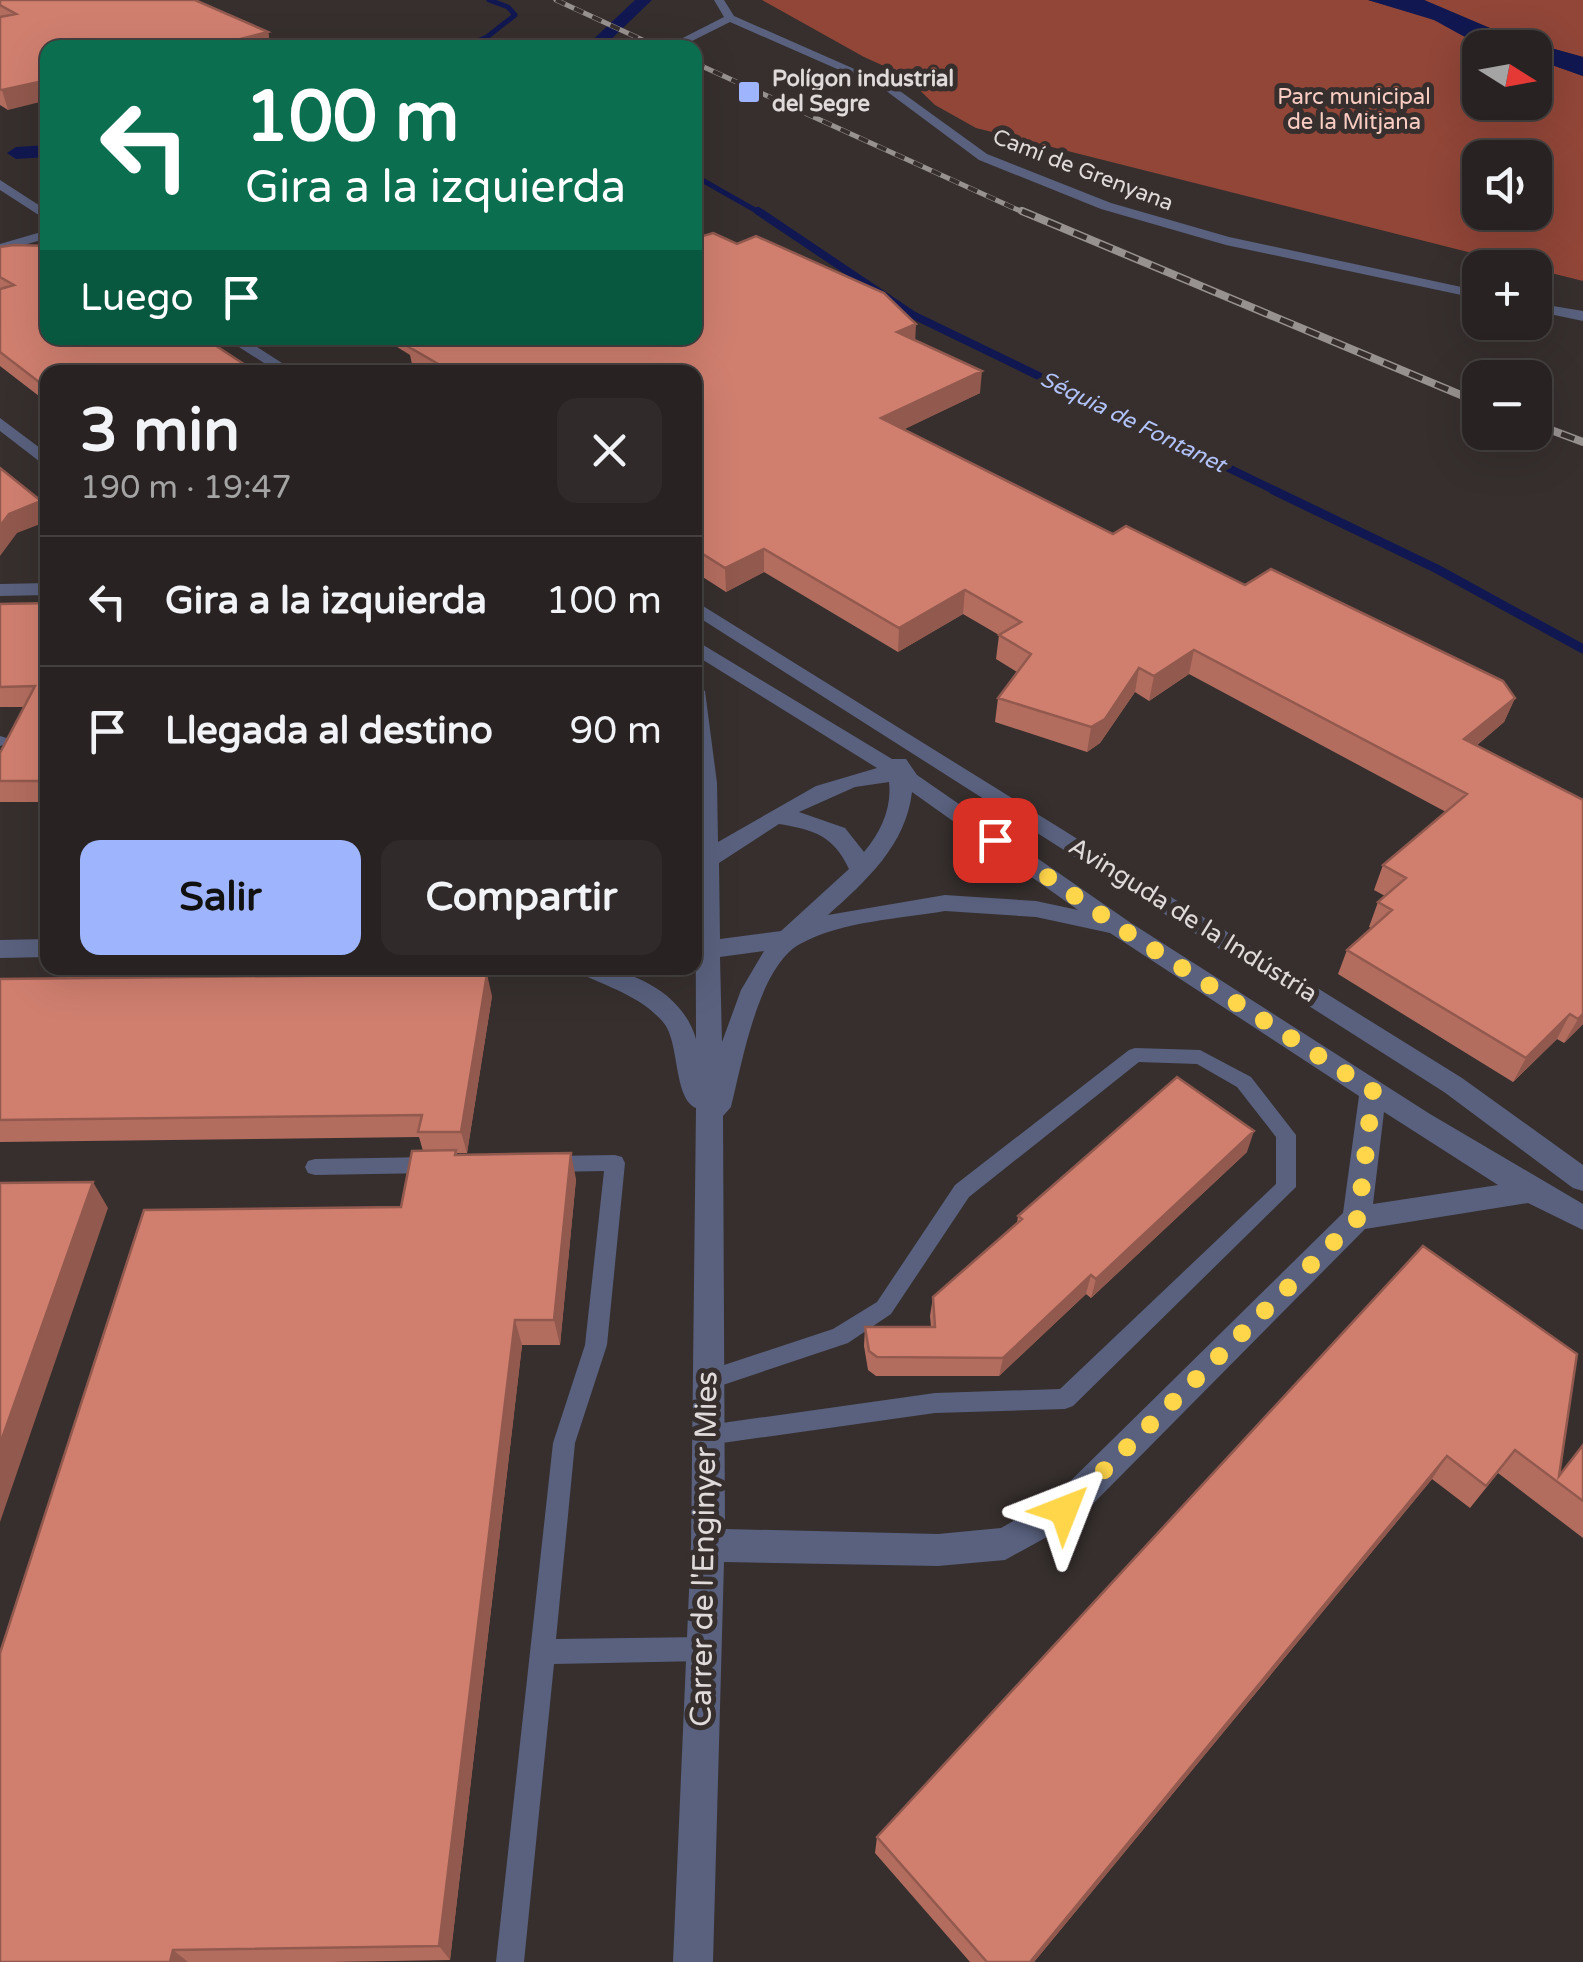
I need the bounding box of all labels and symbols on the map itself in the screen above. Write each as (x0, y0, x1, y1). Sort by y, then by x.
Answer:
north arrow (1462, 30, 1552, 120)
place label: Polígon industrial del Segre (772, 66, 954, 117)
marker: Polígon industrial del Segre (736, 79, 762, 105)
park label: Parc municipal de la Mitjana (1277, 84, 1431, 135)
street label: Camí de Grenyana (989, 124, 1177, 216)
water label: Séquia de Fontanet (1036, 366, 1232, 479)
pin (953, 798, 1038, 883)
street label: Avinguda de la Indústria (1063, 831, 1323, 1009)
street label: Carrer de l'Enginyer Mies (682, 1371, 726, 1727)
position arrow (1012, 1458, 1116, 1562)

